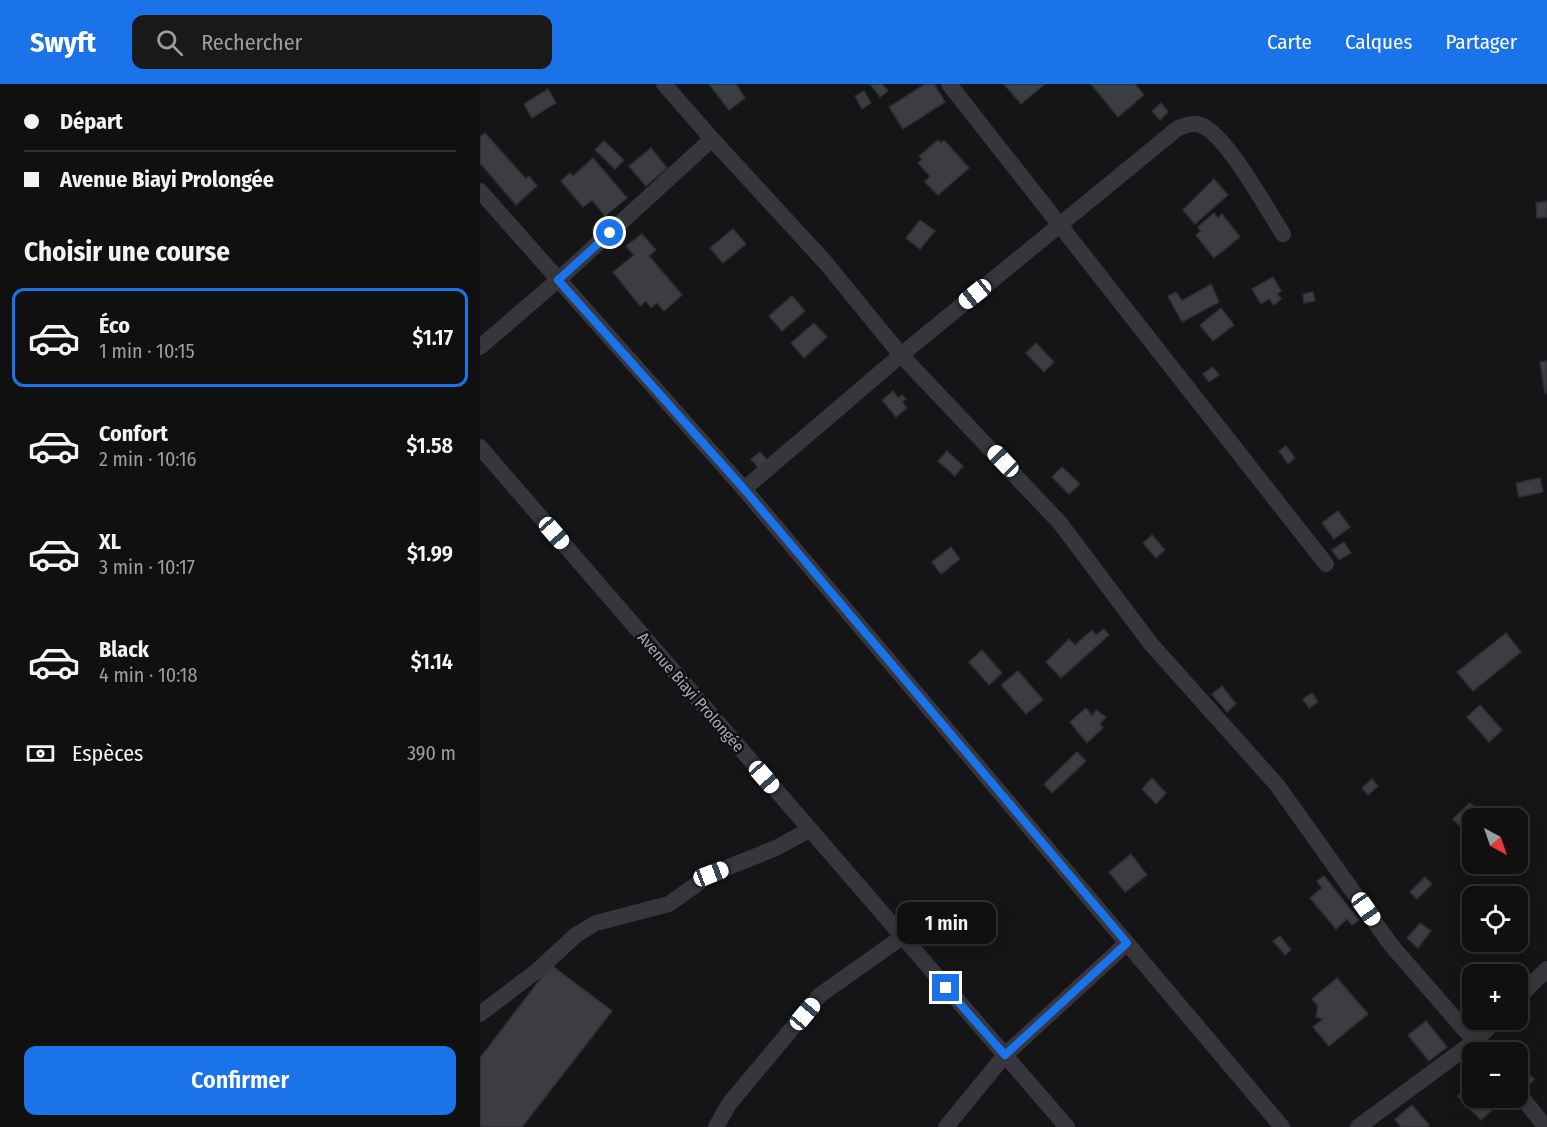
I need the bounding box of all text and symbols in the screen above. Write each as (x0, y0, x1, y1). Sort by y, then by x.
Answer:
search box (132, 15, 552, 69)
text: Swyft (30, 26, 96, 59)
icon: search (153, 26, 186, 59)
text: Rechercher (201, 29, 302, 56)
text: Carte (1267, 29, 1312, 55)
text: Calques (1345, 29, 1412, 55)
text: Partager (1445, 29, 1517, 55)
text: Départ (60, 108, 123, 135)
text: Avenue Biayi Prolongée (60, 166, 274, 193)
route start (596, 219, 623, 246)
text: Choisir une course (24, 236, 230, 268)
car (955, 276, 995, 312)
icon: car (27, 311, 81, 365)
text: Éco (99, 312, 130, 339)
text: $1.17 (413, 324, 453, 351)
text: 1 min · 10:15 (99, 339, 195, 363)
icon: car (27, 419, 81, 473)
text: Confort (99, 420, 168, 447)
text: $1.58 (406, 432, 453, 459)
car (984, 442, 1022, 480)
text: 2 min · 10:16 (99, 447, 196, 471)
car (535, 514, 573, 552)
icon: car (27, 527, 81, 581)
text: XL (99, 528, 121, 555)
text: $1.99 (407, 540, 453, 567)
text: 3 min · 10:17 (99, 555, 195, 579)
street label: Avenue Biayi Prolongée (634, 628, 748, 756)
icon: car (27, 635, 81, 689)
text: Black (99, 636, 149, 663)
text: $1.14 (411, 648, 453, 675)
text: 4 min · 10:18 (99, 663, 197, 687)
icon: cash (24, 737, 57, 770)
text: Espèces (72, 740, 143, 767)
text: 390 m (407, 741, 456, 765)
car (745, 758, 783, 796)
north arrow (1462, 808, 1528, 874)
map controls (1462, 808, 1528, 1108)
car (691, 859, 731, 889)
button: locate (1462, 886, 1528, 952)
car (1348, 889, 1384, 929)
callout: 1 min (896, 901, 996, 943)
text: 1 min (925, 911, 968, 935)
button: + (1462, 964, 1528, 1030)
route end (932, 974, 959, 1001)
car (787, 994, 823, 1034)
button: − (1462, 1042, 1528, 1108)
button: Confirmer (24, 1046, 456, 1115)

